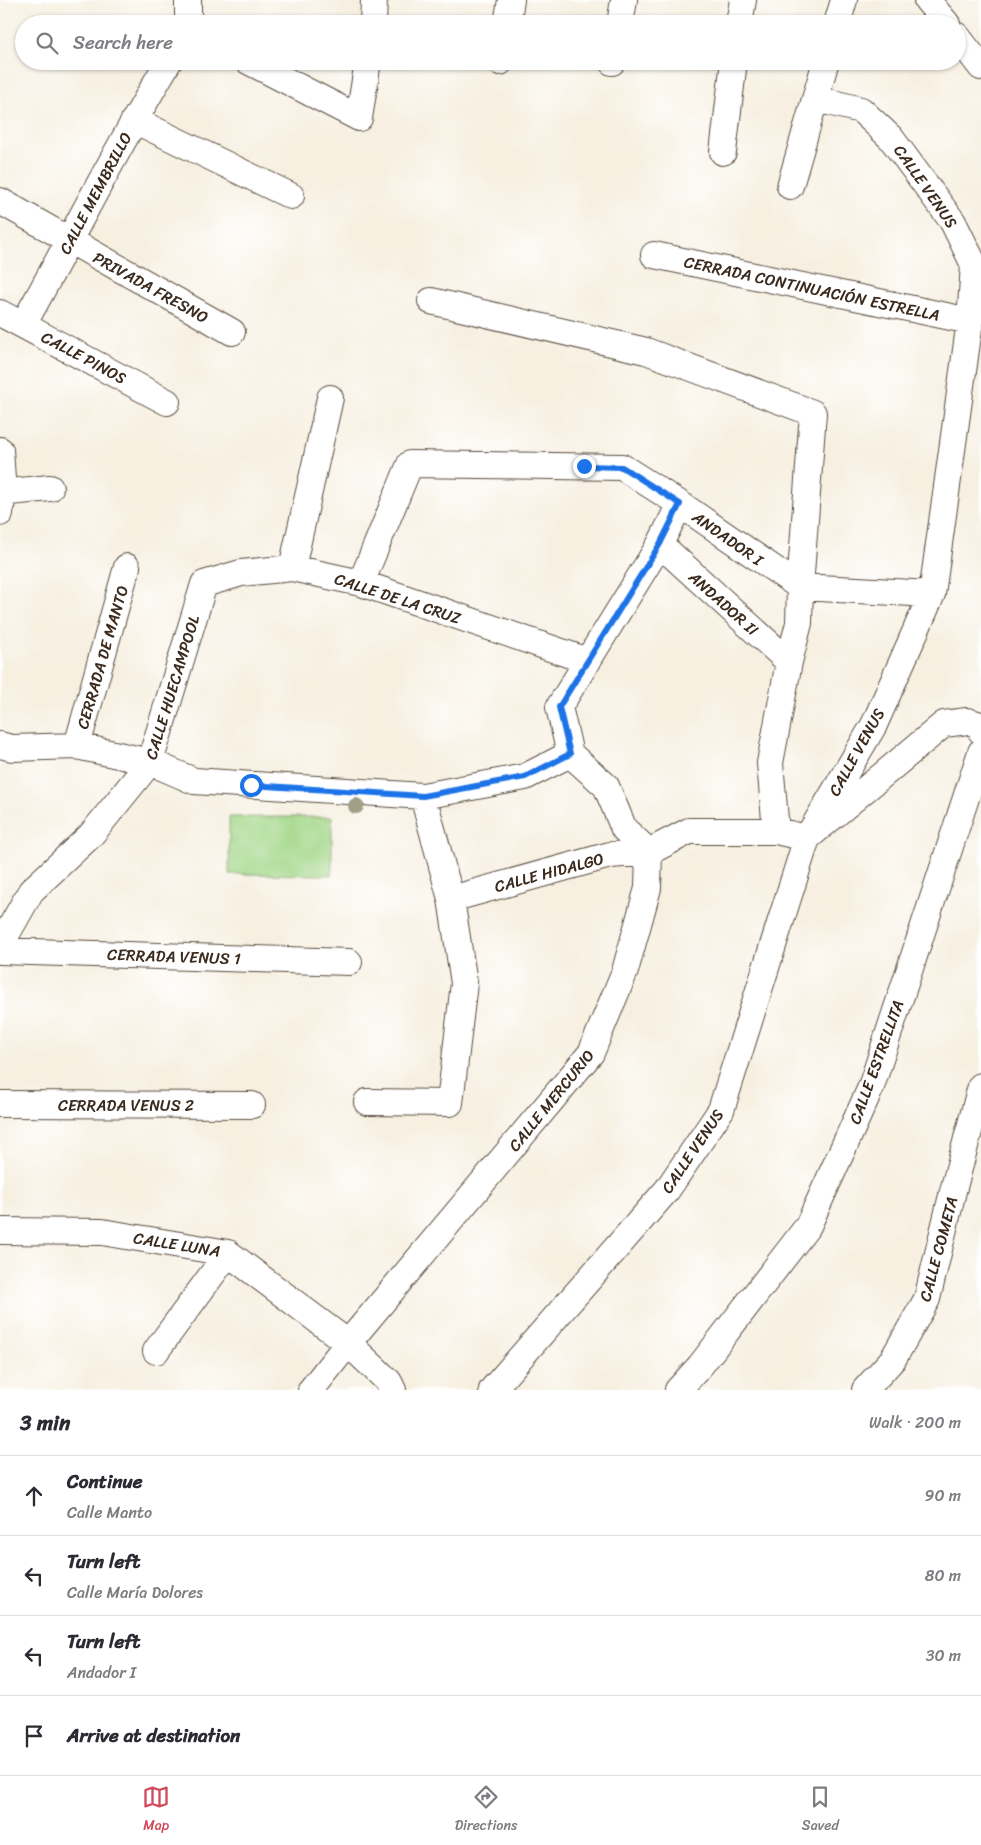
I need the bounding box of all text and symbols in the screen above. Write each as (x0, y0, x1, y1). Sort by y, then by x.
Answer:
search box (15, 15, 966, 70)
text: Search here (73, 26, 173, 59)
icon: search (33, 29, 61, 57)
street label: CALLE MEMBRILLO (51, 127, 140, 260)
street label: CALLE VENUS (886, 138, 966, 235)
street label: PRIVADA FRESNO (87, 244, 214, 331)
street label: CERRADA CONTINUACIÓN ESTRELLA (681, 247, 942, 330)
street label: CALLE PINOS (36, 323, 132, 392)
route end (573, 455, 596, 478)
street label: ANDADOR I (685, 503, 771, 575)
street label: ANDADOR II (681, 563, 766, 643)
street label: CALLE DE LA CRUZ (331, 564, 466, 633)
street label: CERRADA DE MANTO (68, 582, 137, 733)
street label: CALLE HUECAMPOOL (137, 611, 208, 763)
street label: CALLE VENUS (820, 702, 893, 802)
route start (240, 774, 263, 797)
street label: CALLE HIDALGO (491, 844, 607, 901)
street label: CERRADA VENUS 1 (107, 940, 241, 973)
street label: CALLE ESTRELLITA (841, 996, 912, 1128)
street label: CALLE MERCURIO (501, 1043, 602, 1158)
street label: CERRADA VENUS 2 (58, 1091, 194, 1120)
street label: CALLE VENUS (653, 1103, 732, 1200)
street label: CALLE COMETA (911, 1193, 966, 1305)
street label: CALLE LUNA (131, 1223, 222, 1266)
text: 3 min (20, 1404, 70, 1442)
text: Walk · 200 m (869, 1408, 961, 1437)
text: Continue (67, 1465, 143, 1498)
text: 90 m (925, 1481, 961, 1510)
icon: ahead (20, 1482, 48, 1510)
text: Calle Manto (67, 1498, 152, 1527)
text: Turn left (67, 1545, 140, 1578)
text: 80 m (925, 1561, 961, 1590)
icon: left (20, 1562, 48, 1590)
text: Calle María Dolores (67, 1578, 203, 1607)
text: Turn left (67, 1625, 140, 1658)
text: 30 m (926, 1641, 961, 1670)
icon: left (20, 1642, 48, 1670)
text: Andador I (67, 1658, 136, 1687)
text: Arrive at destination (67, 1719, 240, 1752)
icon: arrive (20, 1722, 48, 1750)
tab: Map (142, 1783, 170, 1838)
tab: Directions (455, 1783, 517, 1838)
tab: Saved (802, 1783, 839, 1838)

